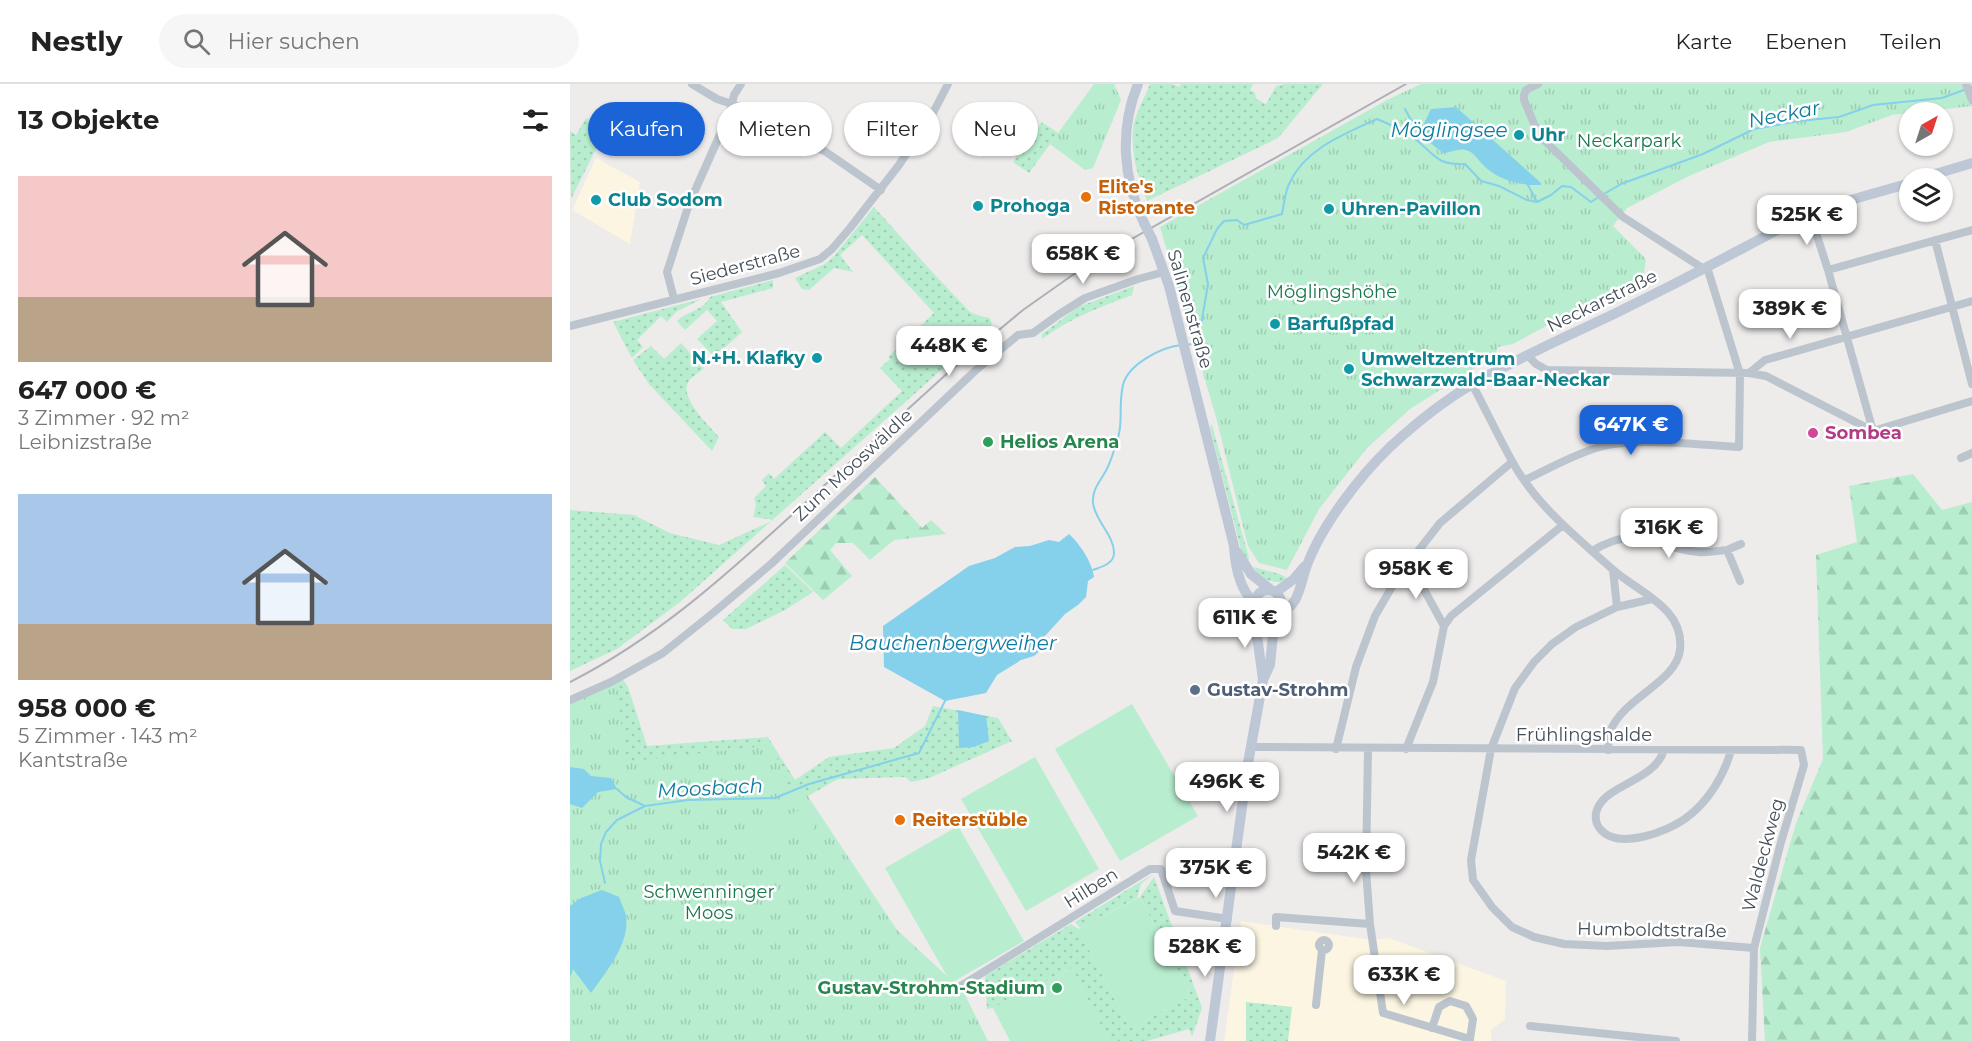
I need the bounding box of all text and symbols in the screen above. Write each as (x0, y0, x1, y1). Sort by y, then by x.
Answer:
search box (159, 14, 579, 68)
text: Nestly (30, 24, 123, 58)
icon: search (180, 25, 213, 58)
text: Hier suchen (228, 28, 360, 55)
text: Karte (1676, 29, 1732, 54)
text: Ebenen (1765, 29, 1847, 54)
text: Teilen (1880, 29, 1942, 54)
water label: Neckar (1746, 95, 1823, 133)
chip: Kaufen (588, 102, 705, 156)
chip: Mieten (717, 102, 832, 156)
chip: Filter (844, 102, 940, 156)
chip: Neu (952, 102, 1038, 156)
north arrow (1899, 102, 1953, 156)
map controls (1899, 102, 1953, 222)
text: 13 Objekte (18, 104, 159, 136)
icon: filters (519, 104, 552, 137)
water label: Möglingsee (1390, 118, 1508, 142)
place label: Uhr (1531, 124, 1566, 146)
marker: Uhr (1512, 128, 1526, 142)
park label: Neckarpark (1577, 130, 1681, 152)
button: layers (1899, 168, 1953, 222)
place label: Elite's Ristorante (1098, 176, 1195, 219)
place label: Club Sodom (608, 189, 723, 211)
marker: Elite's Ristorante (1079, 190, 1093, 204)
marker: Club Sodom (589, 193, 603, 207)
place label: Prohoga (990, 195, 1070, 217)
pin: 525K € (1758, 195, 1856, 246)
place label: Uhren-Pavillon (1341, 198, 1481, 220)
marker: Prohoga (971, 199, 985, 213)
marker: Uhren-Pavillon (1322, 202, 1336, 216)
text: 525K € (1771, 202, 1843, 226)
icon: home (231, 215, 339, 323)
pin: 658K € (1034, 234, 1132, 285)
street label: Siederstraße (688, 240, 803, 290)
text: 658K € (1046, 241, 1120, 265)
street label: Salinenstraße (1163, 247, 1218, 371)
street label: Neckarstraße (1543, 265, 1661, 337)
park label: Möglingshöhe (1267, 281, 1397, 303)
pin: 389K € (1741, 289, 1839, 340)
text: 389K € (1753, 296, 1827, 320)
place label: Barfußpfad (1287, 313, 1394, 335)
marker: Barfußpfad (1268, 317, 1282, 331)
pin: 448K € (900, 326, 998, 377)
text: 448K € (910, 333, 988, 357)
place label: N.+H. Klafky (692, 347, 805, 369)
place label: Umweltzentrum Schwarzwald-Baar-Neckar (1361, 348, 1610, 391)
marker: N.+H. Klafky (810, 351, 824, 365)
marker: Umweltzentrum Schwarzwald-Baar-Neckar (1342, 362, 1356, 376)
text: 647 000 € (18, 374, 156, 406)
street label: Zum Mooswäldle (789, 404, 917, 526)
pin: 647K € (1582, 405, 1680, 456)
text: 3 Zimmer · 92 m² (18, 406, 190, 430)
text: 647K € (1594, 412, 1668, 436)
place label: Sombea (1825, 422, 1902, 444)
marker: Sombea (1806, 426, 1820, 440)
text: Leibnizstraße (18, 430, 152, 454)
place label: Helios Arena (1000, 431, 1119, 453)
marker: Helios Arena (981, 435, 995, 449)
pin: 316K € (1620, 508, 1718, 559)
text: 316K € (1634, 515, 1704, 539)
icon: home (231, 533, 339, 641)
pin: 958K € (1367, 549, 1465, 600)
text: 958K € (1379, 556, 1453, 580)
pin: 611K € (1196, 598, 1294, 649)
text: 611K € (1212, 605, 1278, 629)
water label: Bauchenbergweiher (849, 631, 1058, 655)
place label: Gustav-Strohm (1207, 679, 1348, 701)
marker: Gustav-Strohm (1188, 683, 1202, 697)
text: 958 000 € (18, 692, 156, 724)
text: 5 Zimmer · 143 m² (18, 724, 198, 748)
street label: Frühlingshalde (1516, 724, 1652, 746)
text: Kantstraße (18, 748, 128, 772)
pin: 496K € (1178, 762, 1276, 813)
text: 496K € (1189, 769, 1265, 793)
water label: Moosbach (657, 773, 763, 803)
street label: Waldeckweg (1737, 796, 1789, 914)
place label: Reiterstüble (912, 809, 1028, 831)
marker: Reiterstüble (893, 813, 907, 827)
pin: 542K € (1305, 833, 1403, 884)
text: 542K € (1317, 840, 1391, 864)
pin: 375K € (1167, 848, 1265, 899)
text: 375K € (1180, 855, 1252, 879)
street label: Hilben (1060, 863, 1122, 913)
park label: Schwenninger Moos (643, 881, 775, 924)
street label: Humboldtstraße (1577, 918, 1727, 942)
pin: 528K € (1156, 927, 1254, 978)
text: 528K € (1168, 934, 1242, 958)
pin: 633K € (1355, 955, 1453, 1006)
text: 633K € (1368, 962, 1441, 986)
place label: Gustav-Strohm-Stadium (818, 977, 1045, 999)
marker: Gustav-Strohm-Stadium (1050, 981, 1064, 995)

